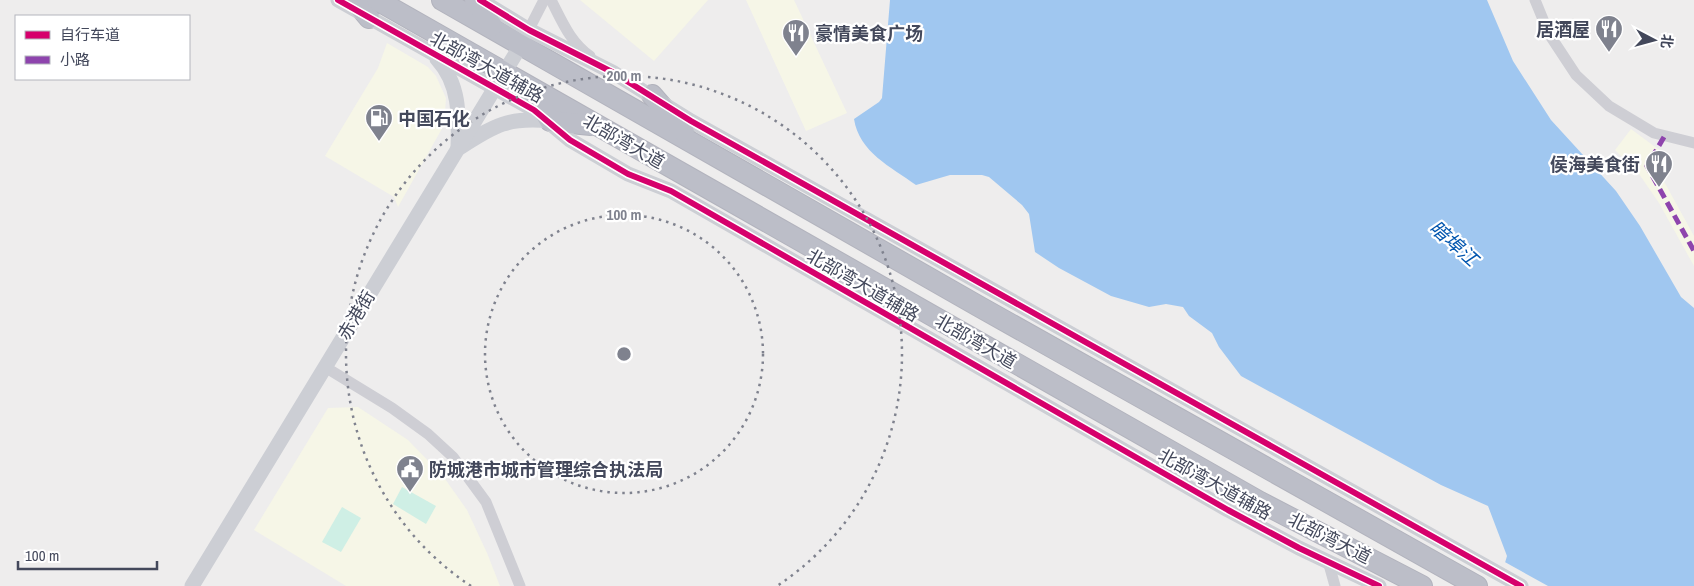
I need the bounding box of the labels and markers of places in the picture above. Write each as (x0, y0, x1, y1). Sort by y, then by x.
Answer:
restaurant icon: 居酒屋 (1594, 14, 1624, 53)
place label: 居酒屋 (1536, 17, 1590, 42)
restaurant icon: 豪情美食广场 (781, 18, 811, 57)
place label: 豪情美食广场 (815, 21, 923, 46)
fuel station icon: 中国石化 (364, 103, 394, 142)
place label: 中国石化 (398, 106, 470, 131)
restaurant icon: 侯海美食街 (1644, 149, 1674, 188)
place label: 侯海美食街 (1550, 152, 1640, 177)
centre of rings (615, 345, 633, 363)
public building icon: 防城港市城市管理综合执法局 (395, 454, 425, 493)
place label: 防城港市城市管理综合执法局 (429, 457, 663, 482)

